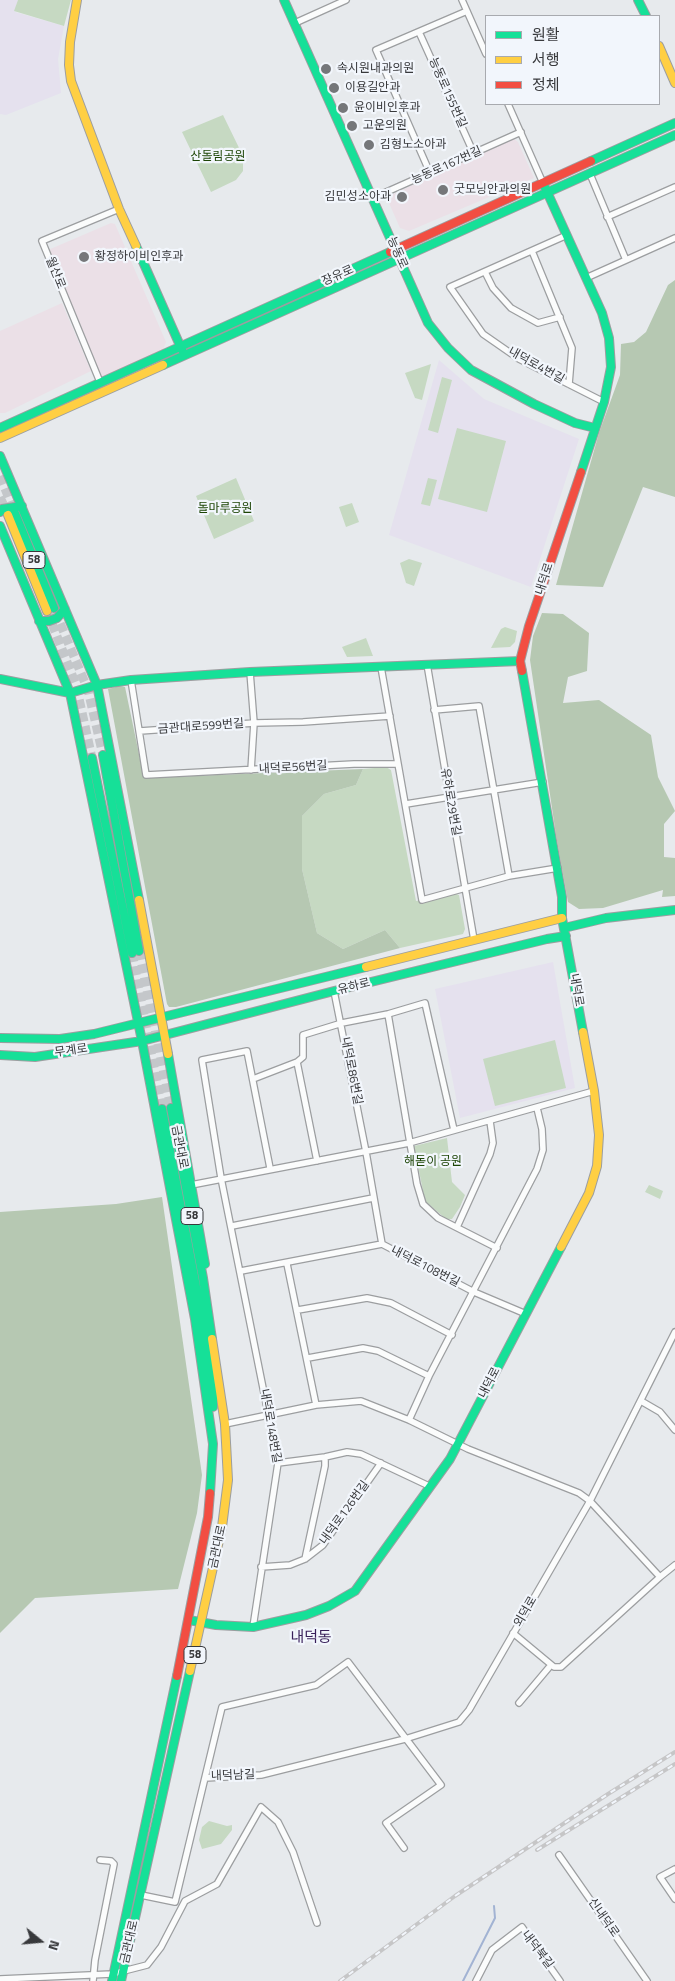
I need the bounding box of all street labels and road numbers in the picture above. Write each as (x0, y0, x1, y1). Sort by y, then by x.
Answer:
street label: 능동로155번길 (425, 56, 469, 130)
street label: 능동로167번길 (410, 144, 484, 188)
street label: 능동로 (384, 235, 410, 271)
street label: 월산로 (42, 255, 68, 291)
street label: 장유로 (320, 263, 356, 289)
street label: 내덕로4번길 (505, 345, 567, 387)
road number: 58 (23, 552, 45, 568)
street label: 내덕로 (533, 561, 557, 597)
street label: 금관대로599번길 (157, 717, 245, 737)
street label: 내덕로56번길 (258, 759, 328, 777)
street label: 유하로29번길 (437, 767, 463, 837)
street label: 내덕로 (566, 972, 586, 1008)
street label: 유하로 (336, 976, 372, 998)
street label: 내덕로86번길 (337, 1036, 365, 1106)
street label: 무계로 (54, 1042, 88, 1060)
street label: 금관대로 (168, 1124, 190, 1170)
road number: 58 (181, 1208, 203, 1224)
street label: 내덕로108번길 (388, 1243, 462, 1291)
street label: 내덕로 (476, 1365, 504, 1401)
street label: 내덕로148번길 (256, 1388, 284, 1464)
street label: 내덕로126번길 (317, 1478, 373, 1548)
street label: 금관대로 (206, 1524, 230, 1570)
street label: 외덕로 (511, 1594, 541, 1630)
road number: 58 (184, 1646, 206, 1664)
street label: 내덕남길 (211, 1768, 255, 1784)
street label: 신내덕로 (584, 1896, 622, 1940)
street label: 금관대로 (118, 1919, 142, 1965)
street label: 내덕북길 (518, 1928, 556, 1972)

